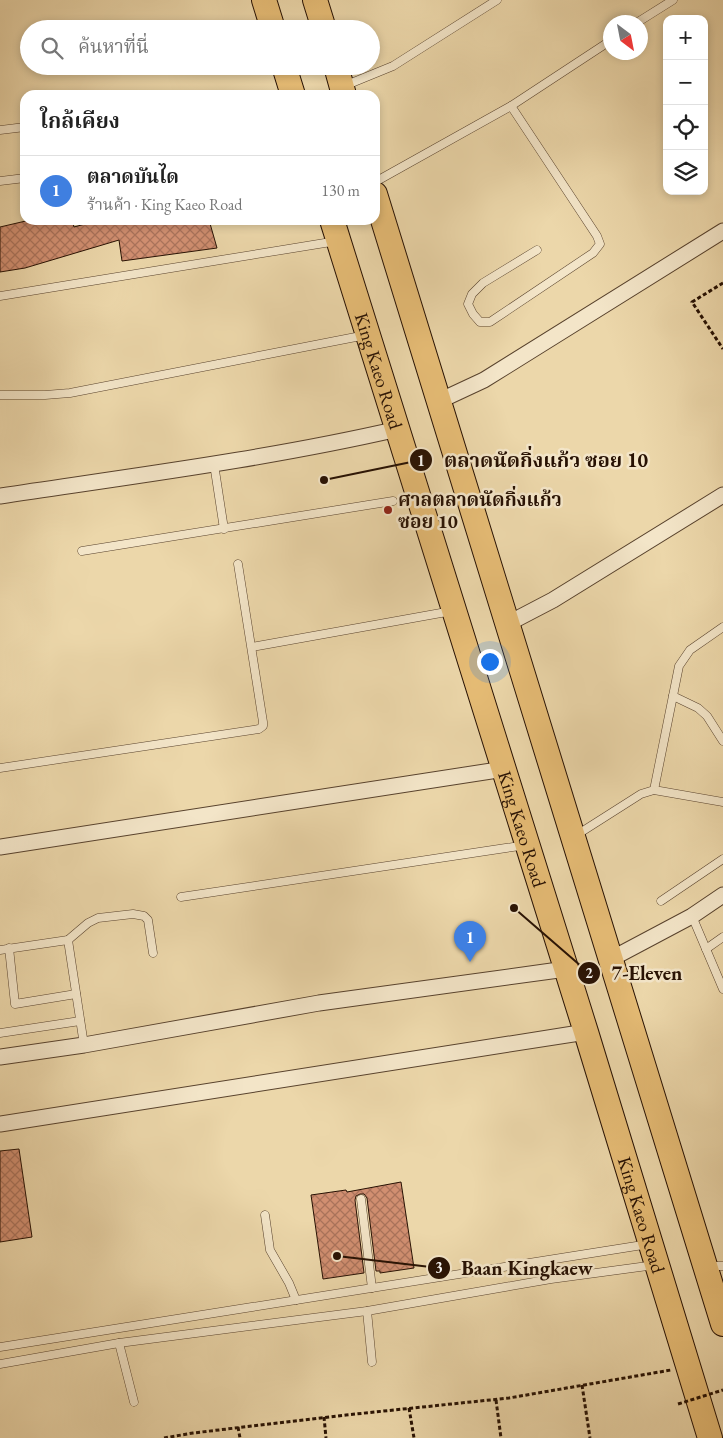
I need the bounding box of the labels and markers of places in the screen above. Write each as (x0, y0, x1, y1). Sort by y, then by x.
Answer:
callout: ตลาดนัดกิ่งแก้ว ซอย 10 (408, 443, 658, 478)
place label: ศาลตลาดนัดกิ่งแก้ว ซอย 10 (398, 485, 562, 534)
marker: ศาลตลาดนัดกิ่งแก้ว ซอย 10 (382, 504, 394, 516)
pin: 1 (454, 921, 486, 962)
callout: 7-Eleven (577, 955, 693, 990)
callout: Baan Kingkaew (427, 1251, 603, 1286)

